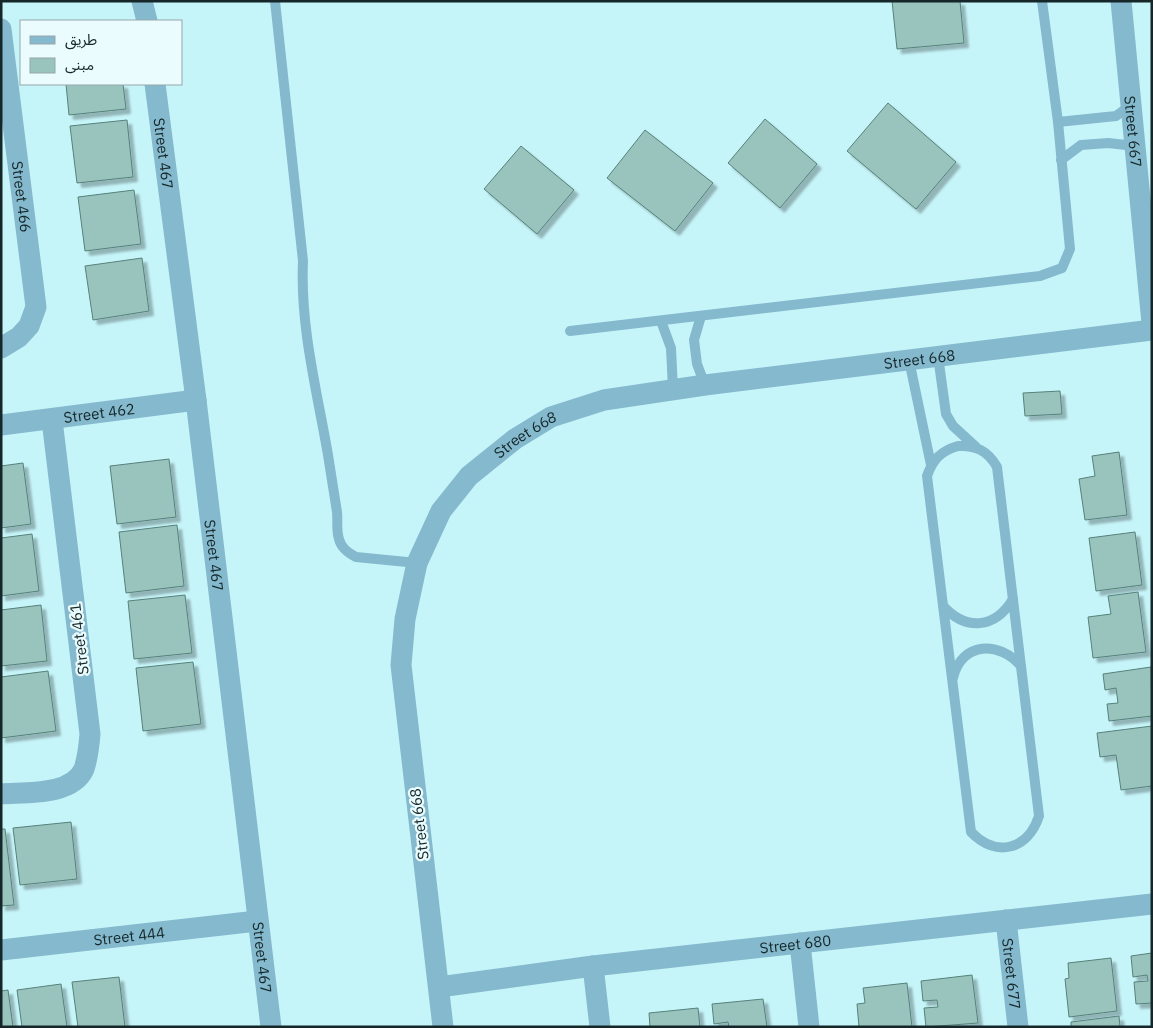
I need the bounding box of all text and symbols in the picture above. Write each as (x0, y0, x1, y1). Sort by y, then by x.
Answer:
legend (20, 20, 182, 85)
text: طريق (65, 30, 97, 50)
text: مبنى (65, 55, 94, 74)
street label: Street 667 (1121, 95, 1146, 168)
street label: Street 467 (150, 117, 178, 190)
street label: Street 466 (8, 160, 36, 233)
street label: Street 668 (883, 345, 956, 372)
street label: Street 462 (62, 398, 136, 426)
street label: Street 668 (490, 407, 558, 462)
street label: Street 467 (201, 518, 228, 592)
street label: Street 461 (65, 602, 93, 676)
street label: Street 668 (405, 787, 433, 861)
street label: Street 467 (249, 921, 276, 994)
street label: Street 444 (92, 922, 166, 949)
street label: Street 680 (759, 930, 832, 957)
street label: Street 677 (999, 937, 1025, 1010)

